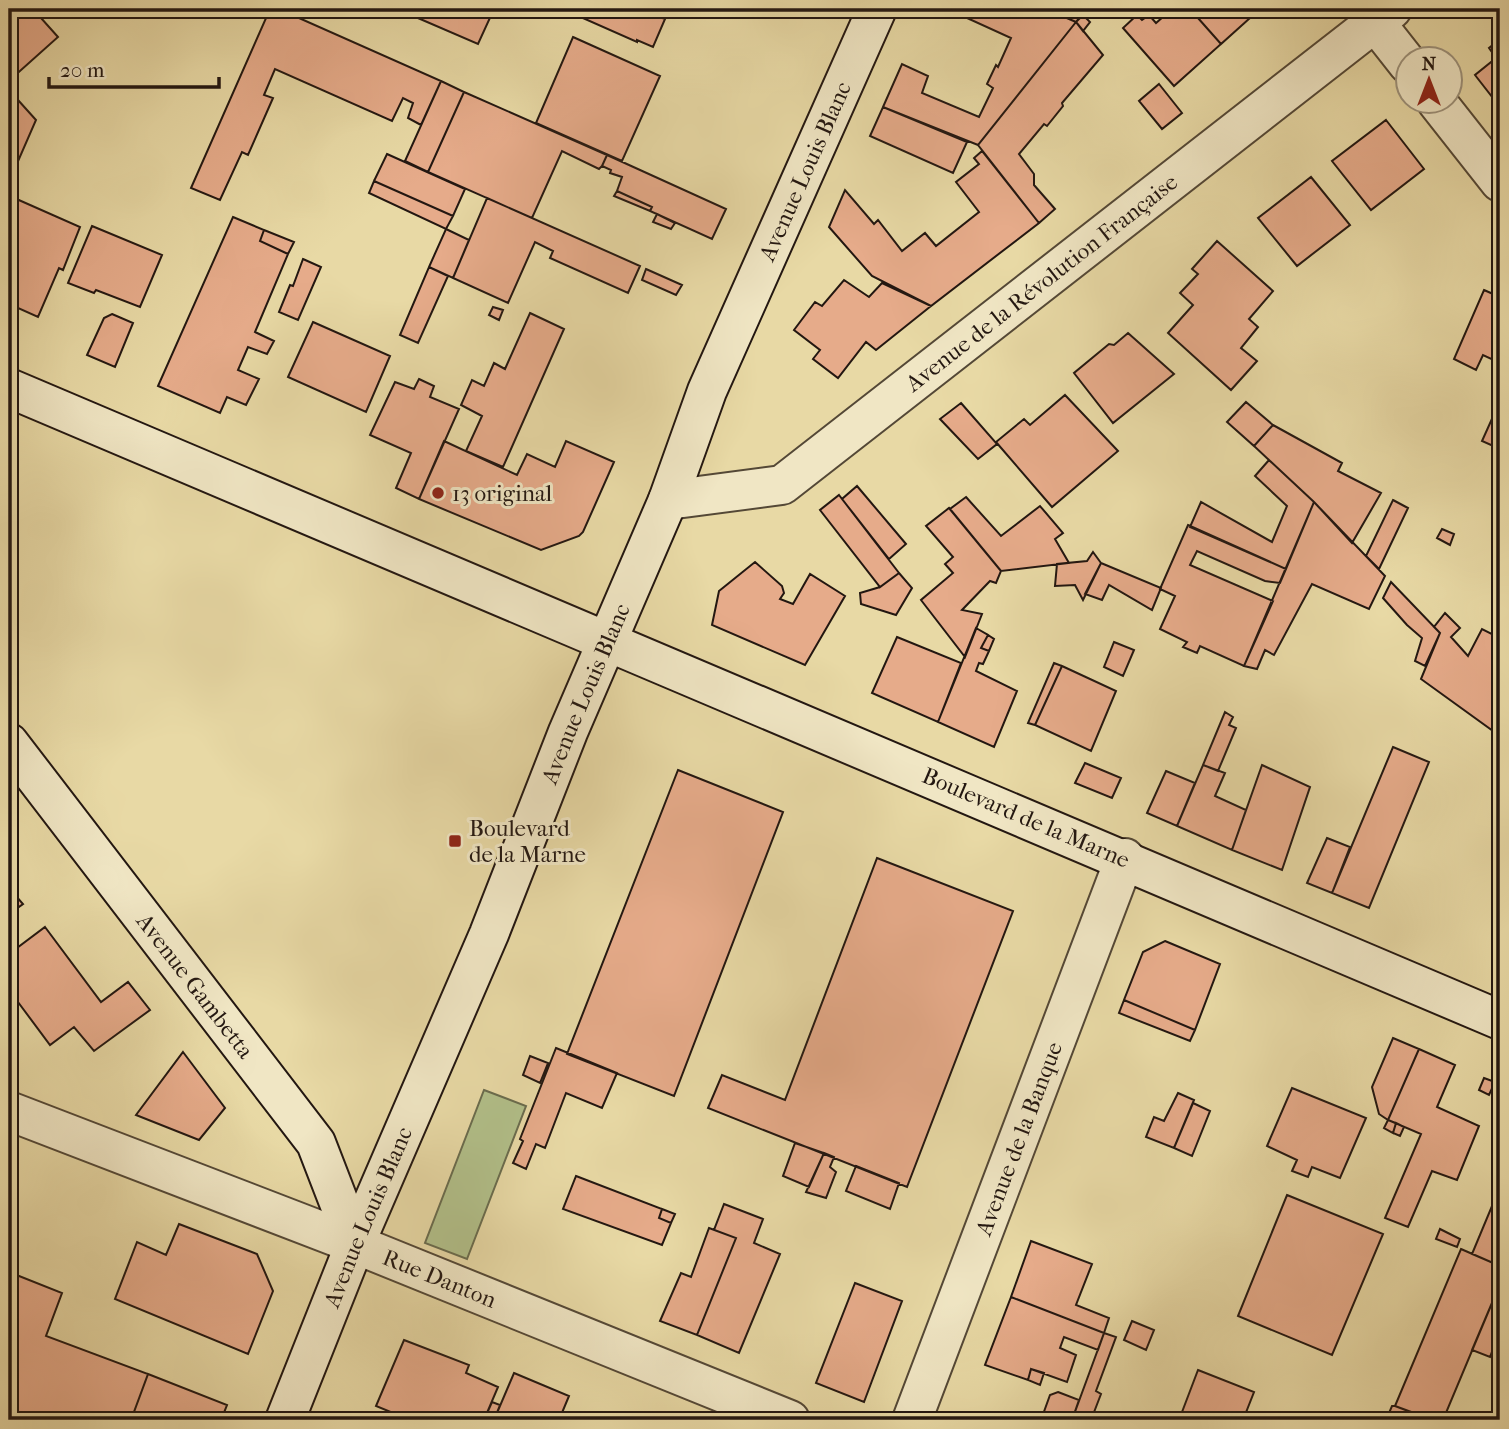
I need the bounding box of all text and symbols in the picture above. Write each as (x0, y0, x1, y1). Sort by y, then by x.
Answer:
scale bar (49, 46, 219, 90)
north arrow (1394, 46, 1464, 116)
text: N (1422, 53, 1437, 75)
text: 20 m (60, 58, 105, 82)
street label: Avenue Louis Blanc (753, 78, 857, 266)
street label: Avenue de la Révolution Française (900, 169, 1183, 398)
place label: 13 original (452, 480, 553, 507)
marker: 13 original (430, 485, 446, 501)
street label: Avenue Louis Blanc (536, 600, 636, 789)
street label: Boulevard de la Marne (918, 762, 1134, 874)
place label: Boulevard de la Marne (469, 815, 586, 868)
marker: Boulevard de la Marne (447, 833, 463, 849)
street label: Avenue Gambetta (130, 907, 259, 1064)
street label: Avenue de la Banque (970, 1038, 1068, 1240)
street label: Avenue Louis Blanc (318, 1123, 418, 1312)
street label: Rue Danton (379, 1244, 501, 1314)

